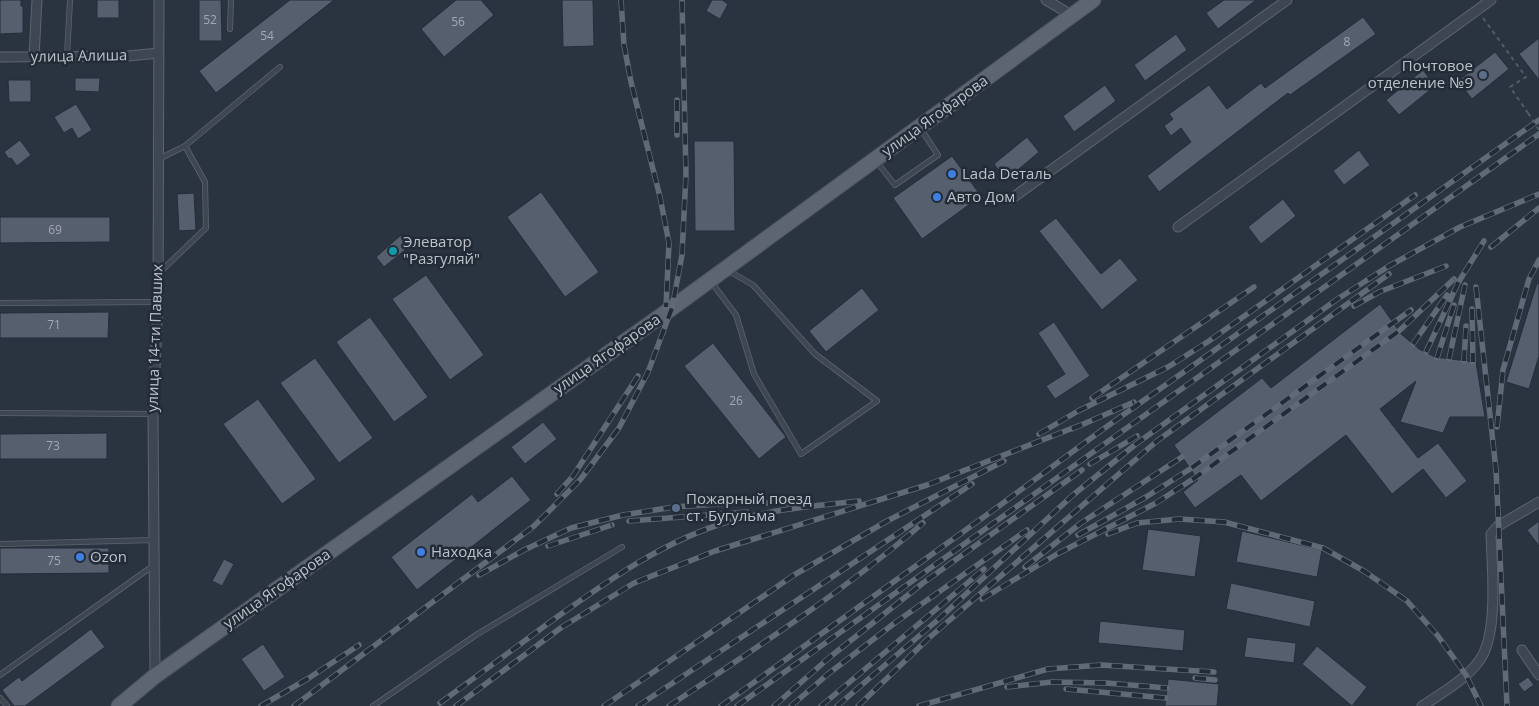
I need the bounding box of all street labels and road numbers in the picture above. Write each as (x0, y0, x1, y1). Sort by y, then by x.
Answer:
street label: улица Алиша (31, 44, 127, 66)
street label: улица Ягофарова (877, 70, 991, 160)
street label: улица 14-ти Павших (141, 263, 167, 412)
street label: улица Ягофарова (549, 309, 664, 398)
street label: улица Ягофарова (219, 544, 334, 633)

